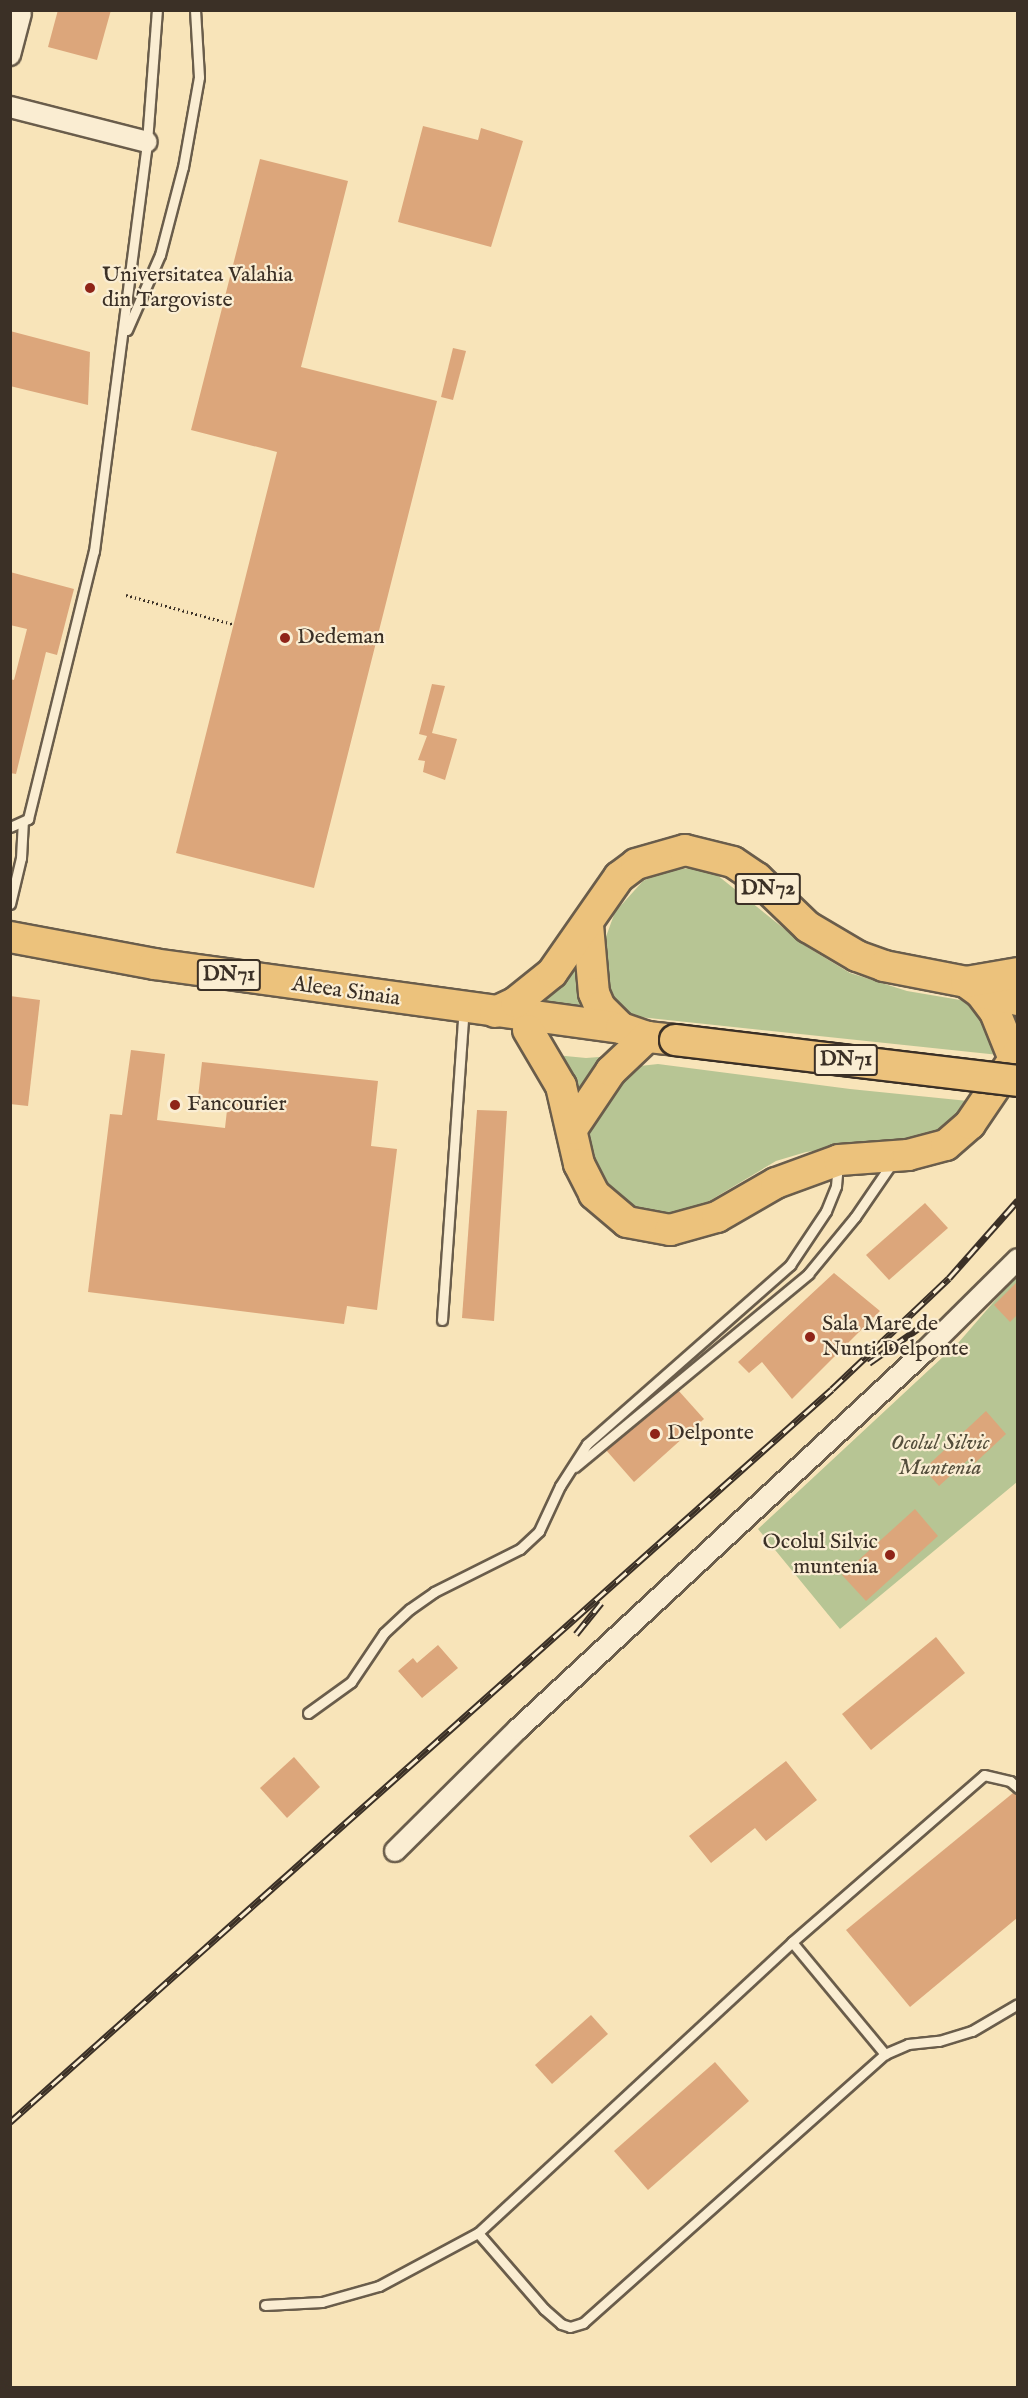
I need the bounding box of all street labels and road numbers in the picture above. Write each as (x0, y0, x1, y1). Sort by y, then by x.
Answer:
road number: DN72 (734, 871, 802, 907)
road number: DN71 (196, 957, 262, 993)
street label: Aleea Sinaia (290, 971, 402, 1013)
road number: DN71 (813, 1042, 879, 1078)

